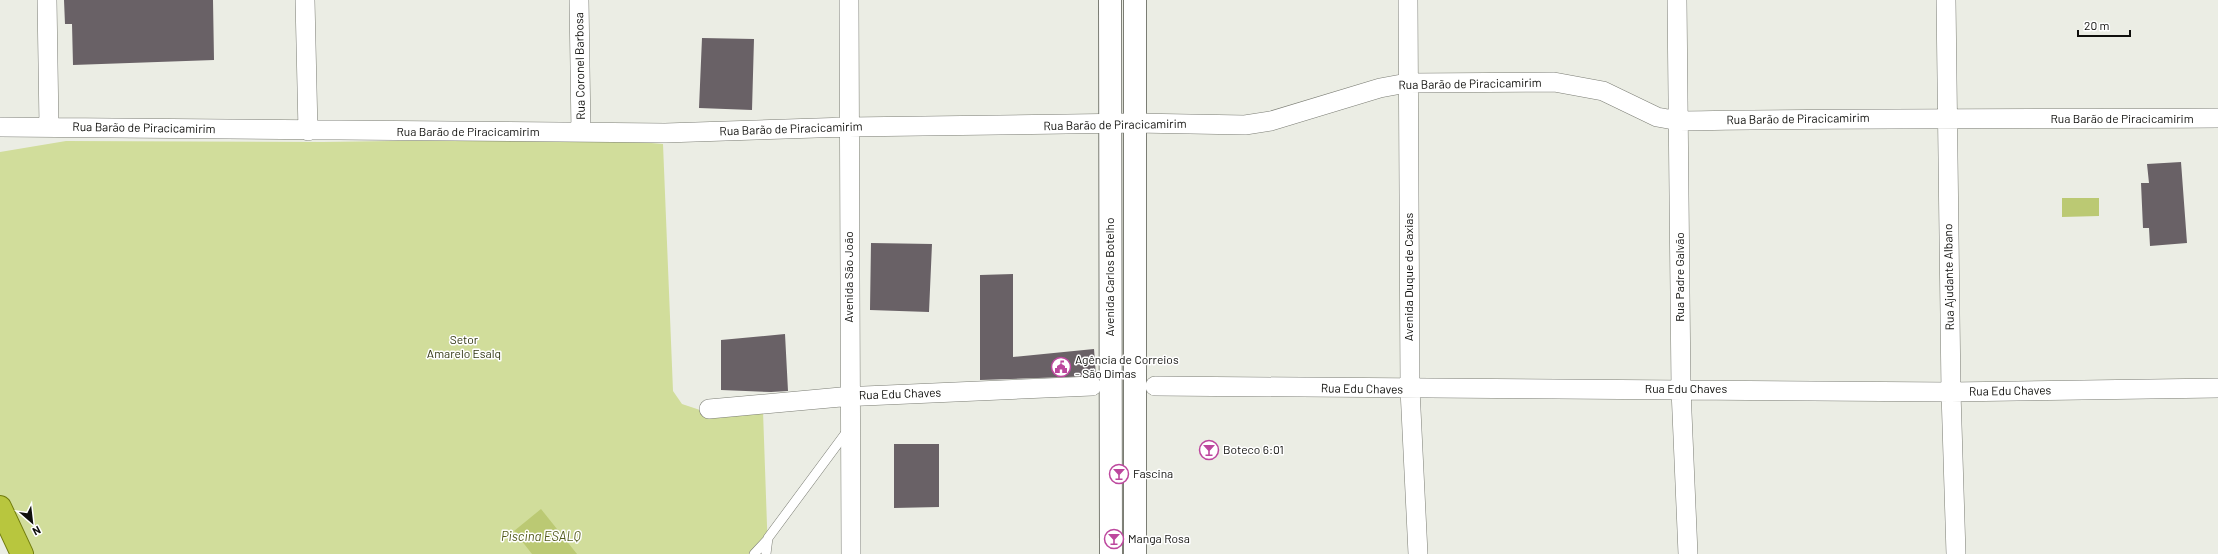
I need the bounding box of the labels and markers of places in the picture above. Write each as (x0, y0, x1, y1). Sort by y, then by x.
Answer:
place label: Agência de Correios - São Dimas (1075, 352, 1179, 380)
public building icon: Agência de Correios - São Dimas (1050, 356, 1072, 378)
bar icon: Boteco 6:01 (1198, 439, 1220, 461)
place label: Boteco 6:01 (1223, 442, 1284, 456)
bar icon: Fascina (1108, 463, 1130, 485)
place label: Fascina (1133, 466, 1173, 480)
bar icon: Manga Rosa (1103, 528, 1125, 550)
place label: Manga Rosa (1128, 531, 1190, 545)

